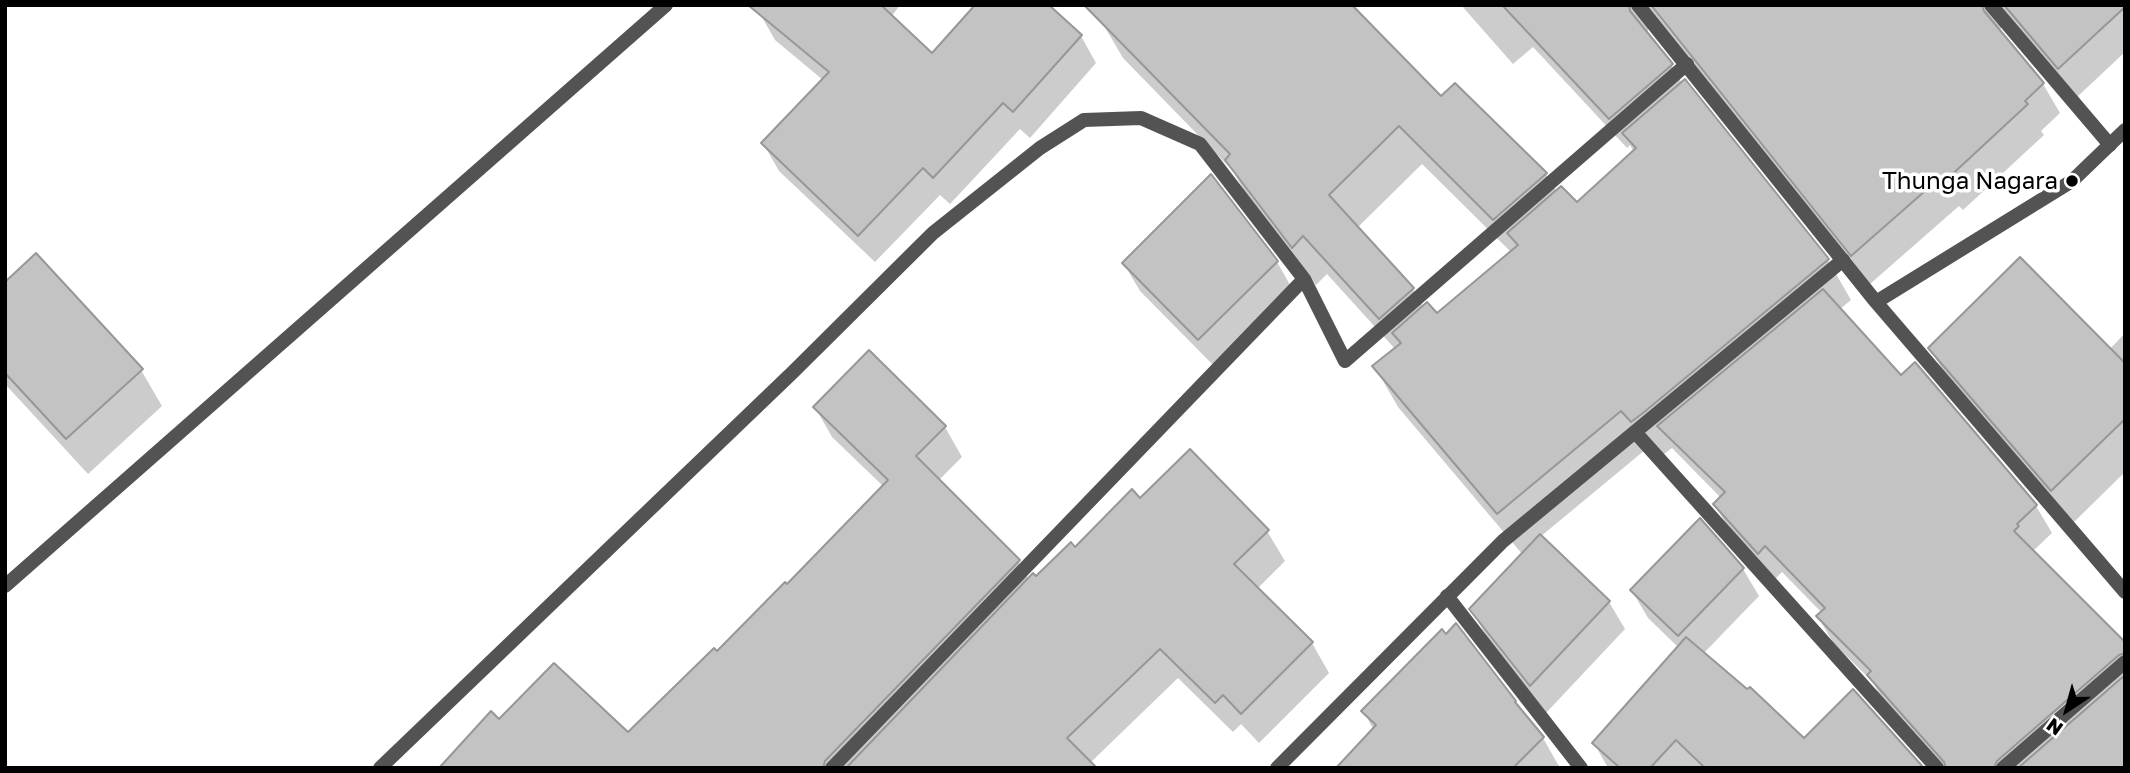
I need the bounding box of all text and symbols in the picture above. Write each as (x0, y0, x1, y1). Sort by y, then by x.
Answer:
place label: Thunga Nagara (1882, 167, 2058, 195)
marker: Thunga Nagara (2064, 173, 2080, 189)
north arrow (2032, 675, 2102, 745)
text: N (2042, 714, 2067, 741)

